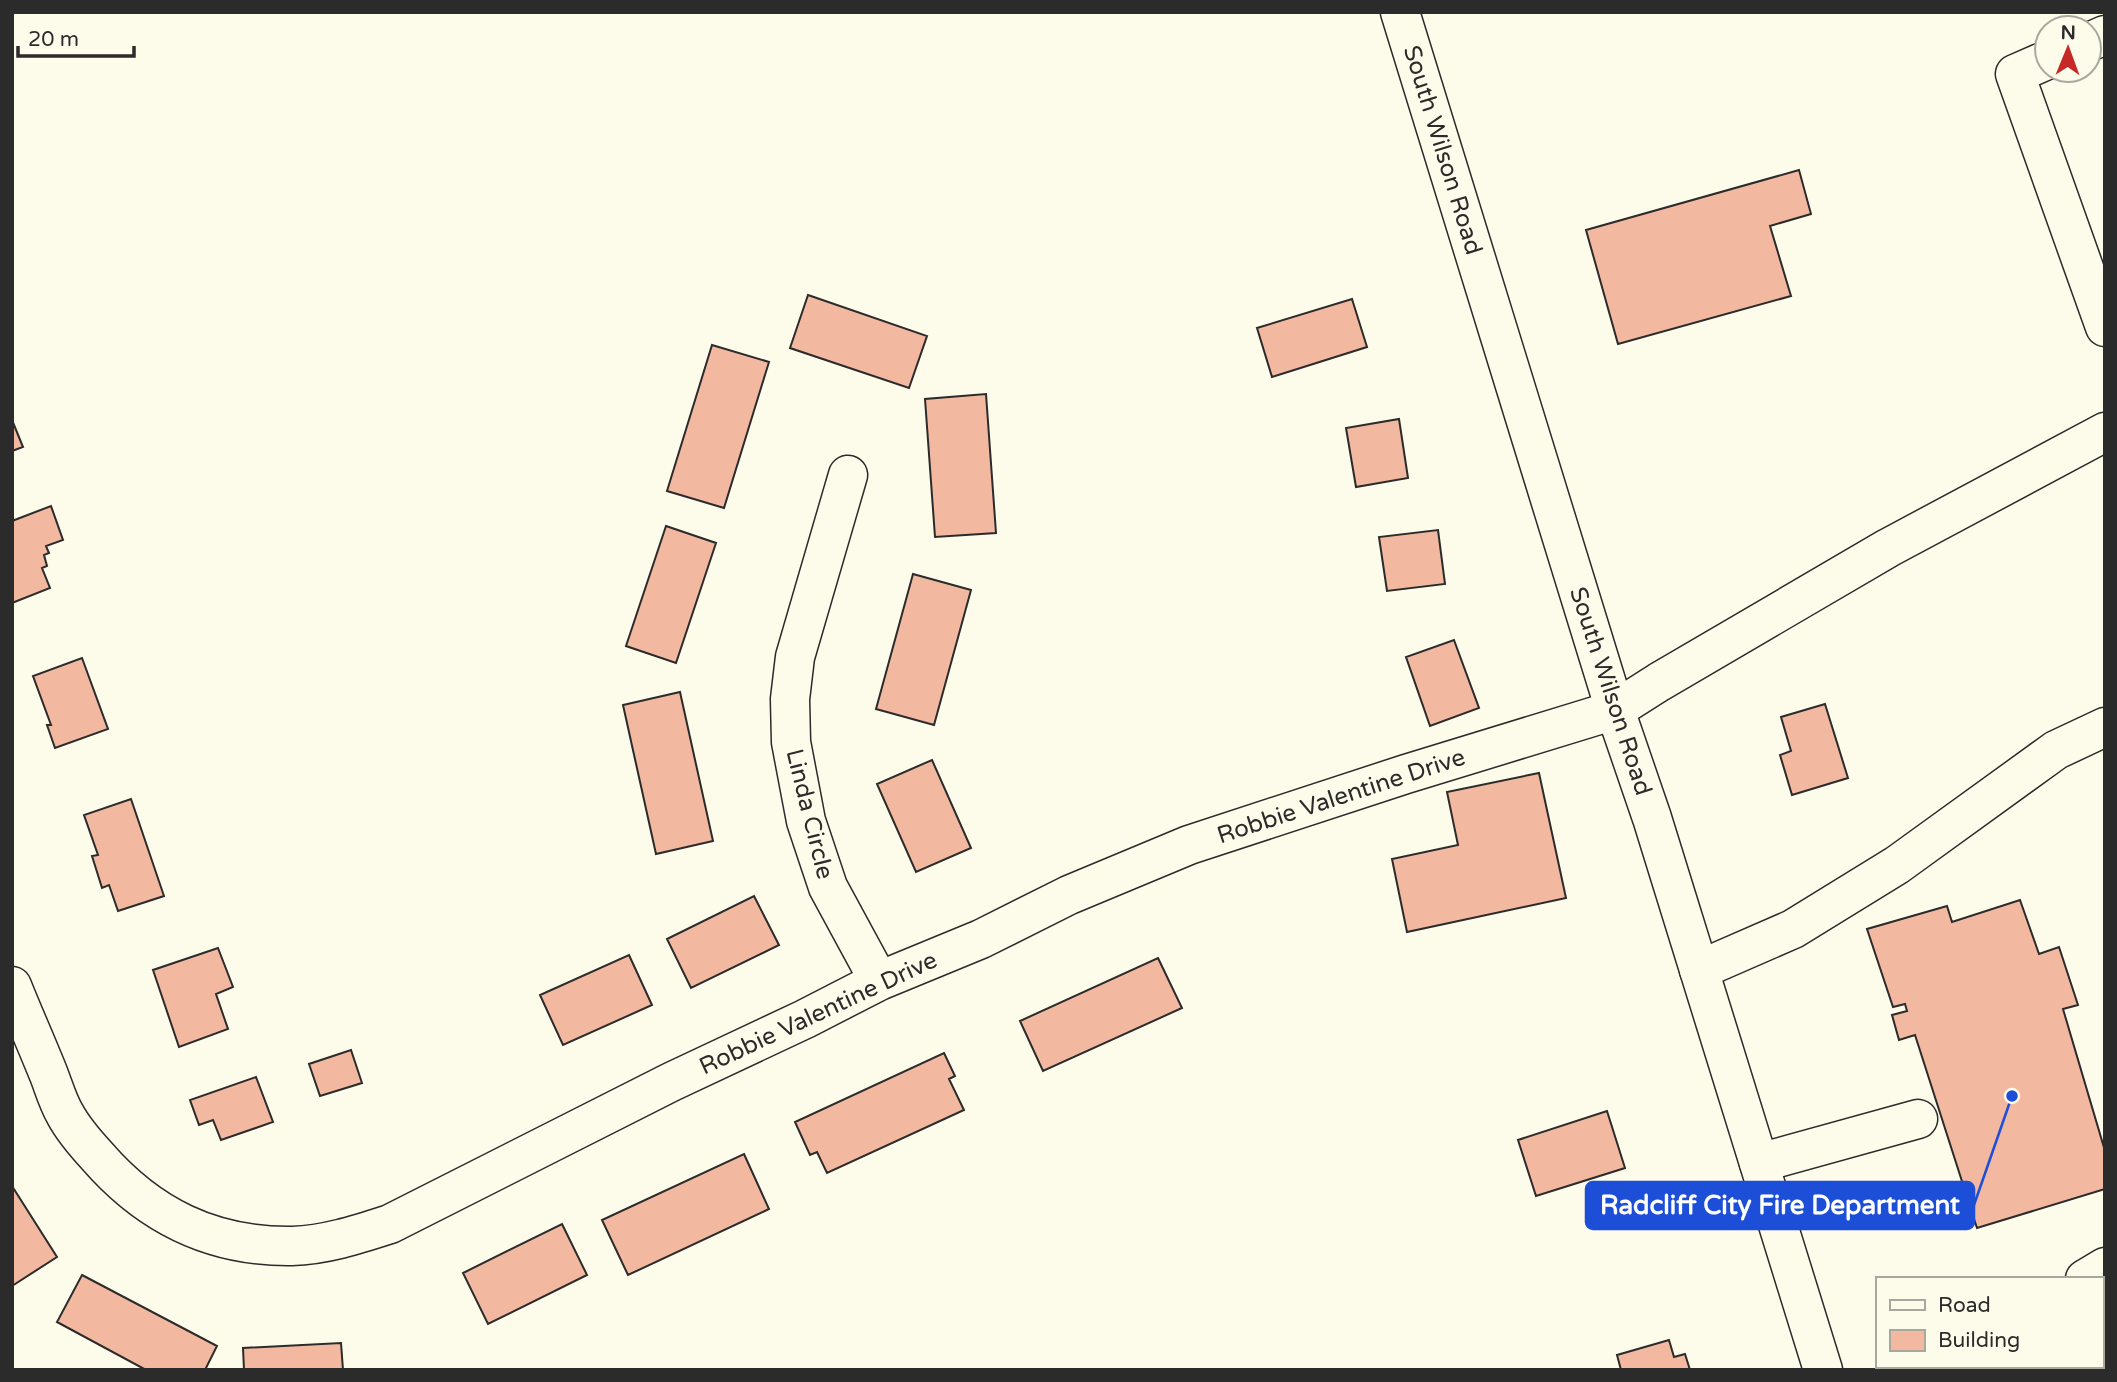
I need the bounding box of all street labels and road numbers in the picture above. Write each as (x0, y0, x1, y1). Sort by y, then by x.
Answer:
street label: South Wilson Road (1397, 42, 1488, 258)
street label: South Wilson Road (1563, 583, 1658, 799)
street label: Robbie Valentine Drive (1213, 743, 1469, 850)
street label: Linda Circle (779, 746, 840, 882)
street label: Robbie Valentine Drive (695, 946, 942, 1081)

